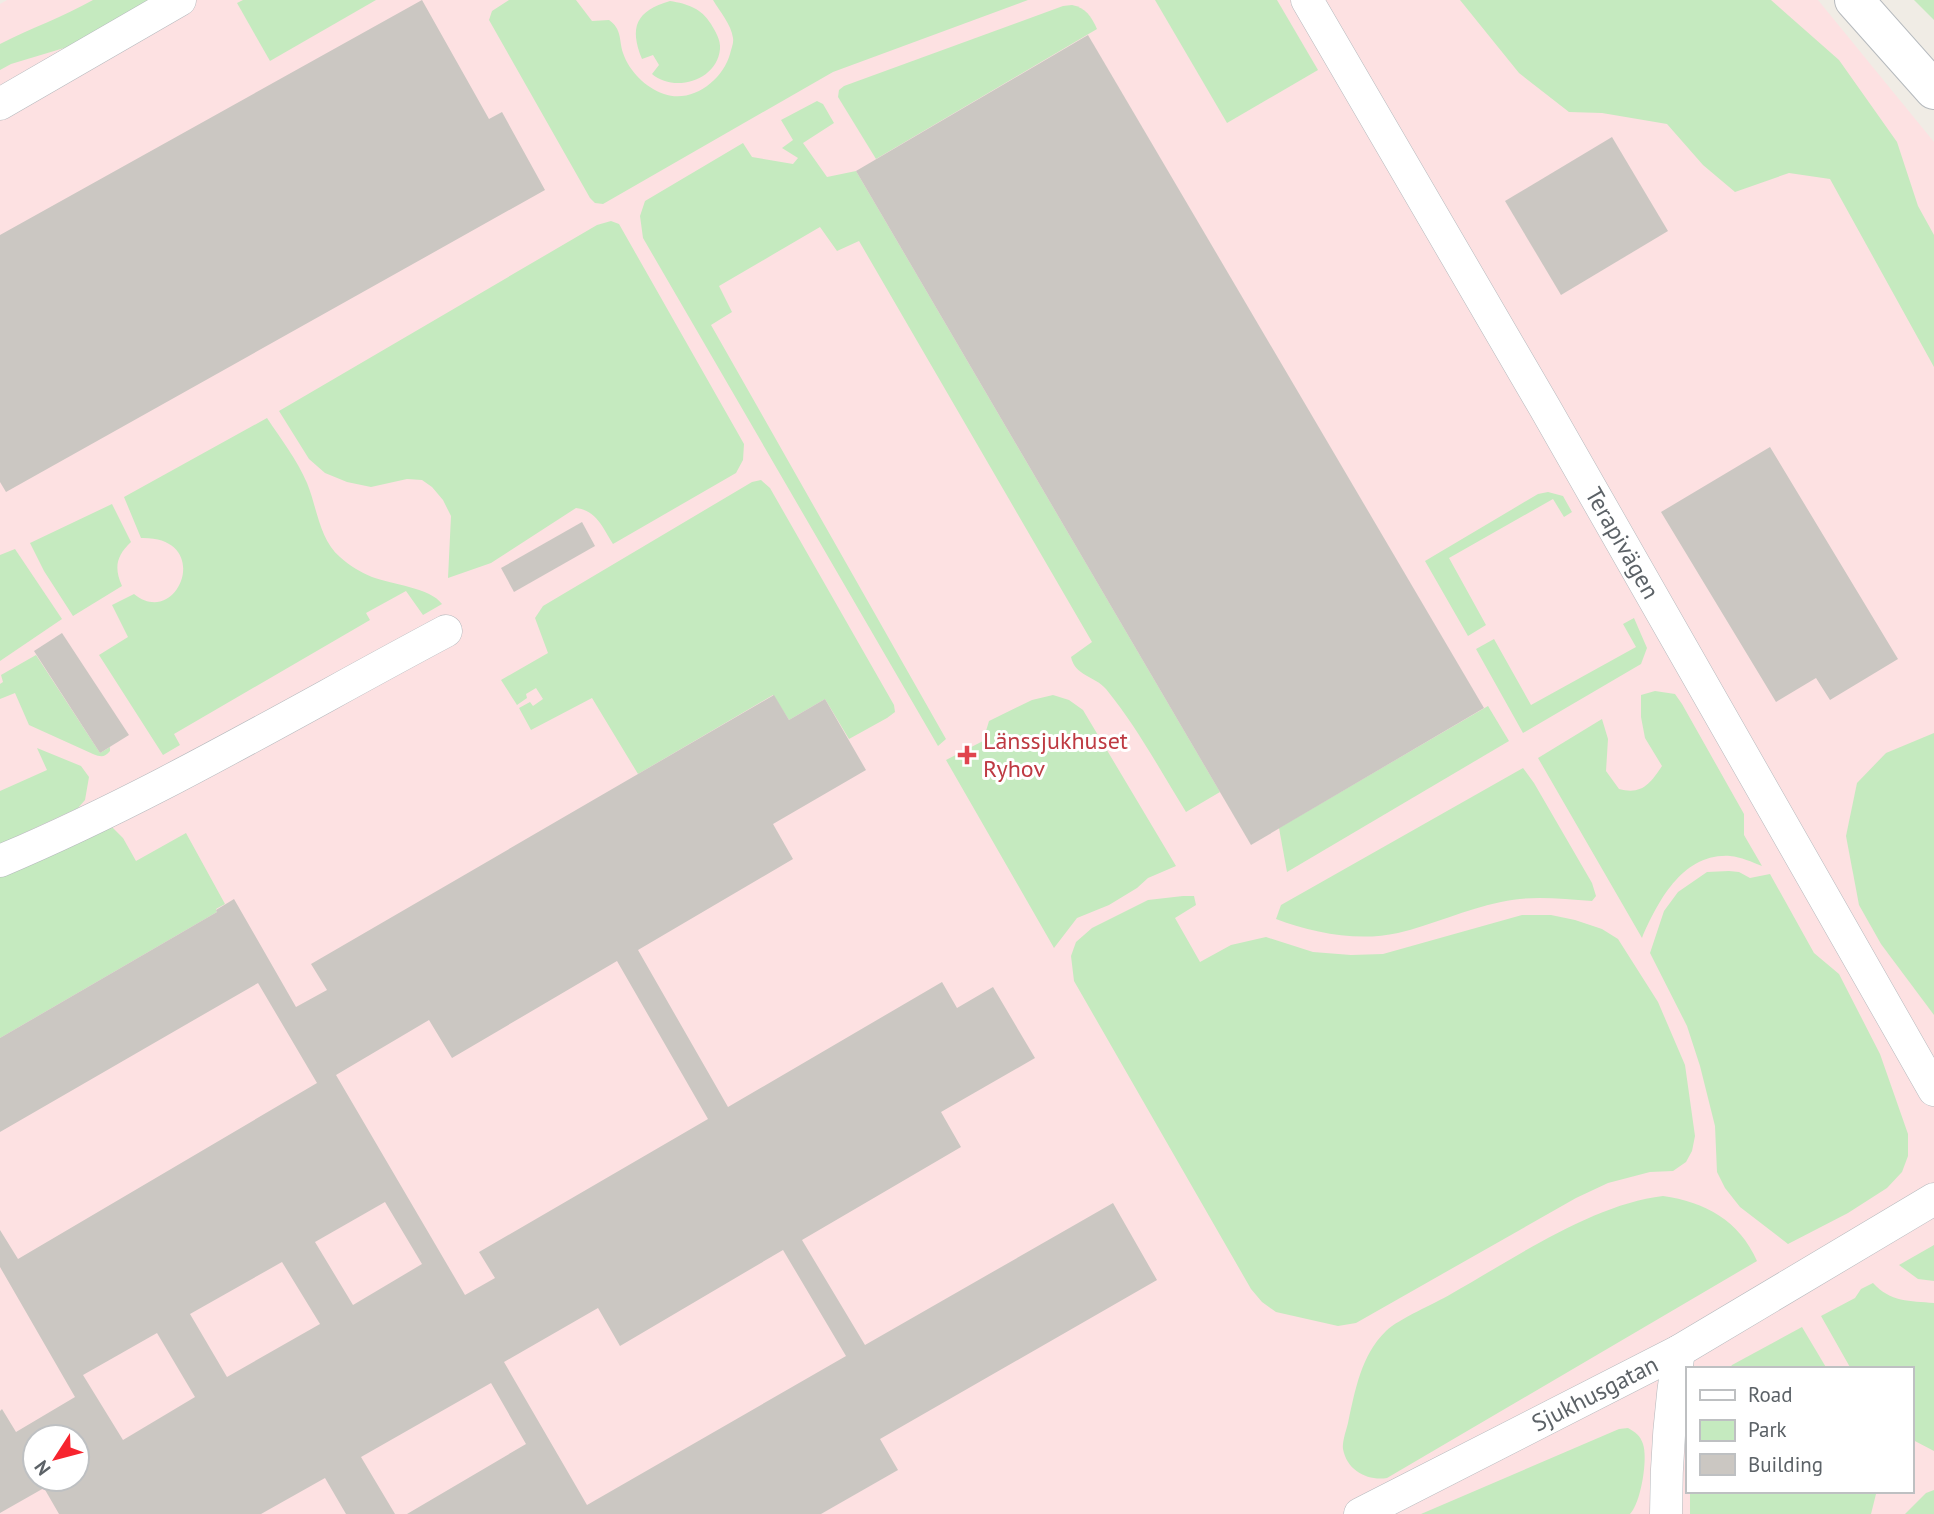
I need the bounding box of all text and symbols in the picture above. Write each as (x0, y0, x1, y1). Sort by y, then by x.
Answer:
street label: Terapivägen (1578, 482, 1667, 604)
place label: Länssjukhuset Ryhov (983, 725, 1128, 784)
marker: Länssjukhuset Ryhov (957, 745, 977, 765)
street label: Sjukhusgatan (1526, 1348, 1663, 1439)
legend (1686, 1367, 1913, 1493)
text: Road (1748, 1381, 1792, 1408)
text: Park (1748, 1416, 1787, 1443)
north arrow (21, 1423, 91, 1493)
text: Building (1748, 1451, 1823, 1478)
text: N (29, 1456, 56, 1480)

